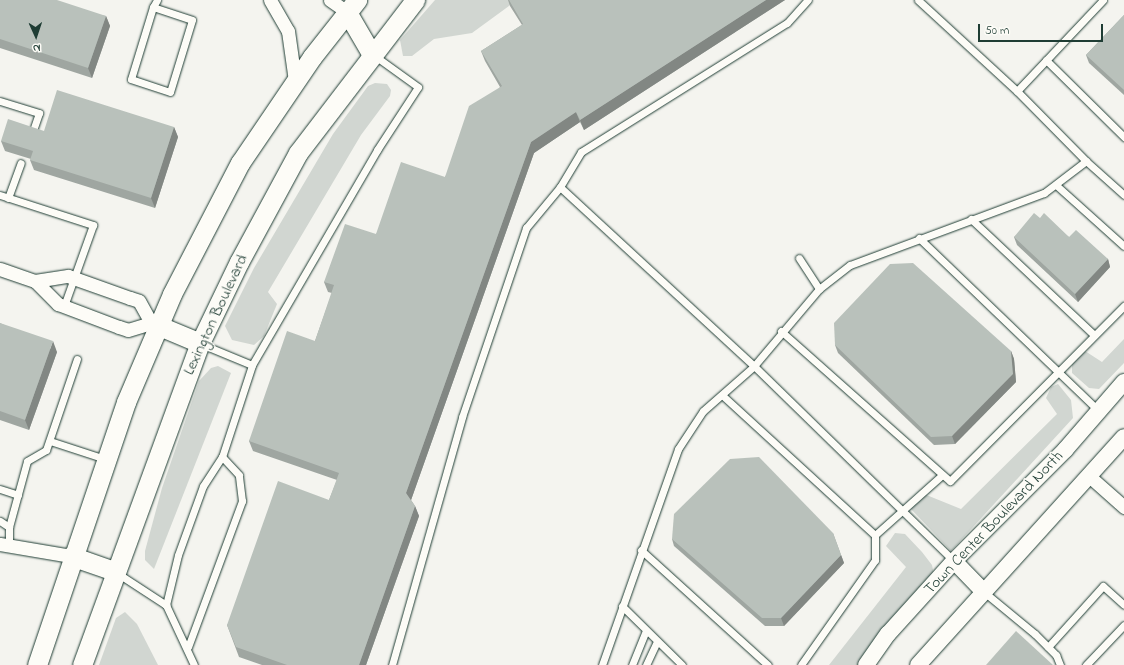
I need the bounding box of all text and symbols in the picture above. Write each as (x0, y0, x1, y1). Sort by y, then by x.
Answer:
north arrow (16, 16, 56, 56)
scale bar (980, 16, 1105, 42)
text: 50 m (985, 22, 1009, 40)
text: N (32, 40, 41, 56)
street label: Lexington Boulevard (180, 252, 252, 378)
street label: Town Center Boulevard North (920, 447, 1068, 599)

